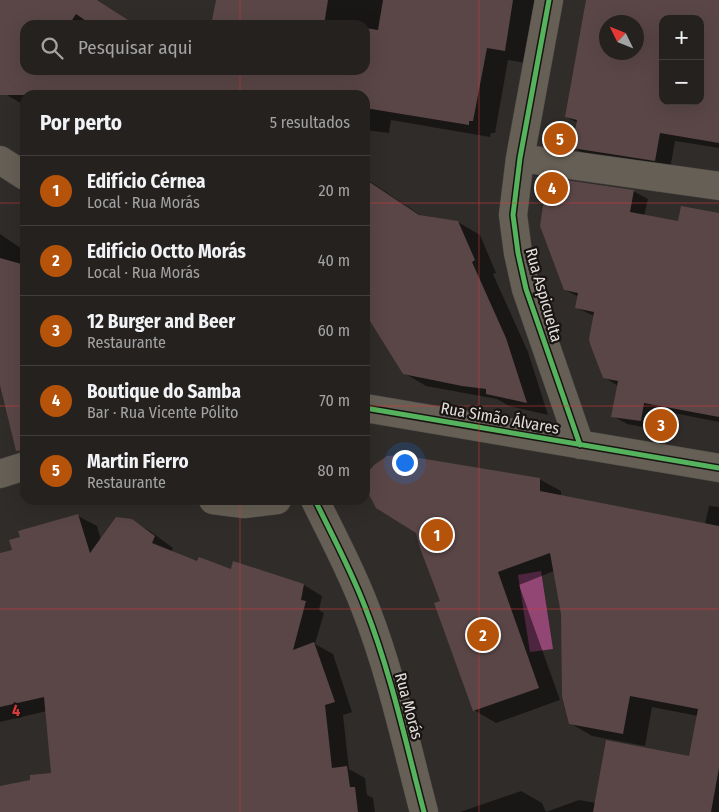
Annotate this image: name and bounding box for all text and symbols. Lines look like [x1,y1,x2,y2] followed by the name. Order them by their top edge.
[599,15,644,60] north arrow
[659,15,704,105] map controls
[659,15,704,60] button: +
[20,20,370,75] search box
[38,34,66,62] icon: search
[78,36,192,59] text: Pesquisar aqui
[659,60,704,105] button: −
[40,110,122,136] text: Por perto
[270,113,350,132] text: 5 resultados
[544,120,576,158] pin: 5
[536,169,568,207] pin: 4
[87,170,206,193] text: Edifício Cérnea
[53,181,59,200] text: 1
[319,181,350,200] text: 20 m
[87,193,200,212] text: Local · Rua Morás
[87,240,246,263] text: Edifício Octto Morás
[522,246,566,344] street label: Rua Aspicuelta
[52,251,60,270] text: 2
[318,251,350,270] text: 40 m
[87,263,200,282] text: Local · Rua Morás
[87,310,235,333] text: 12 Burger and Beer
[52,321,60,340] text: 3
[318,321,350,340] text: 60 m
[87,333,166,352] text: Restaurante
[87,380,241,403] text: Boutique do Samba
[52,391,60,410] text: 4
[319,391,350,410] text: 70 m
[439,398,561,438] street label: Rua Simão Álvares
[87,403,238,422] text: Bar · Rua Vicente Pólito
[645,406,677,444] pin: 3
[87,450,189,473] text: Martin Fierro
[392,450,418,476] your location
[52,461,60,480] text: 5
[318,461,350,480] text: 80 m
[87,473,166,492] text: Restaurante
[421,516,453,554] pin: 1
[467,616,499,654] pin: 2
[391,671,427,742] street label: Rua Morás
[12,701,20,720] text: 4

